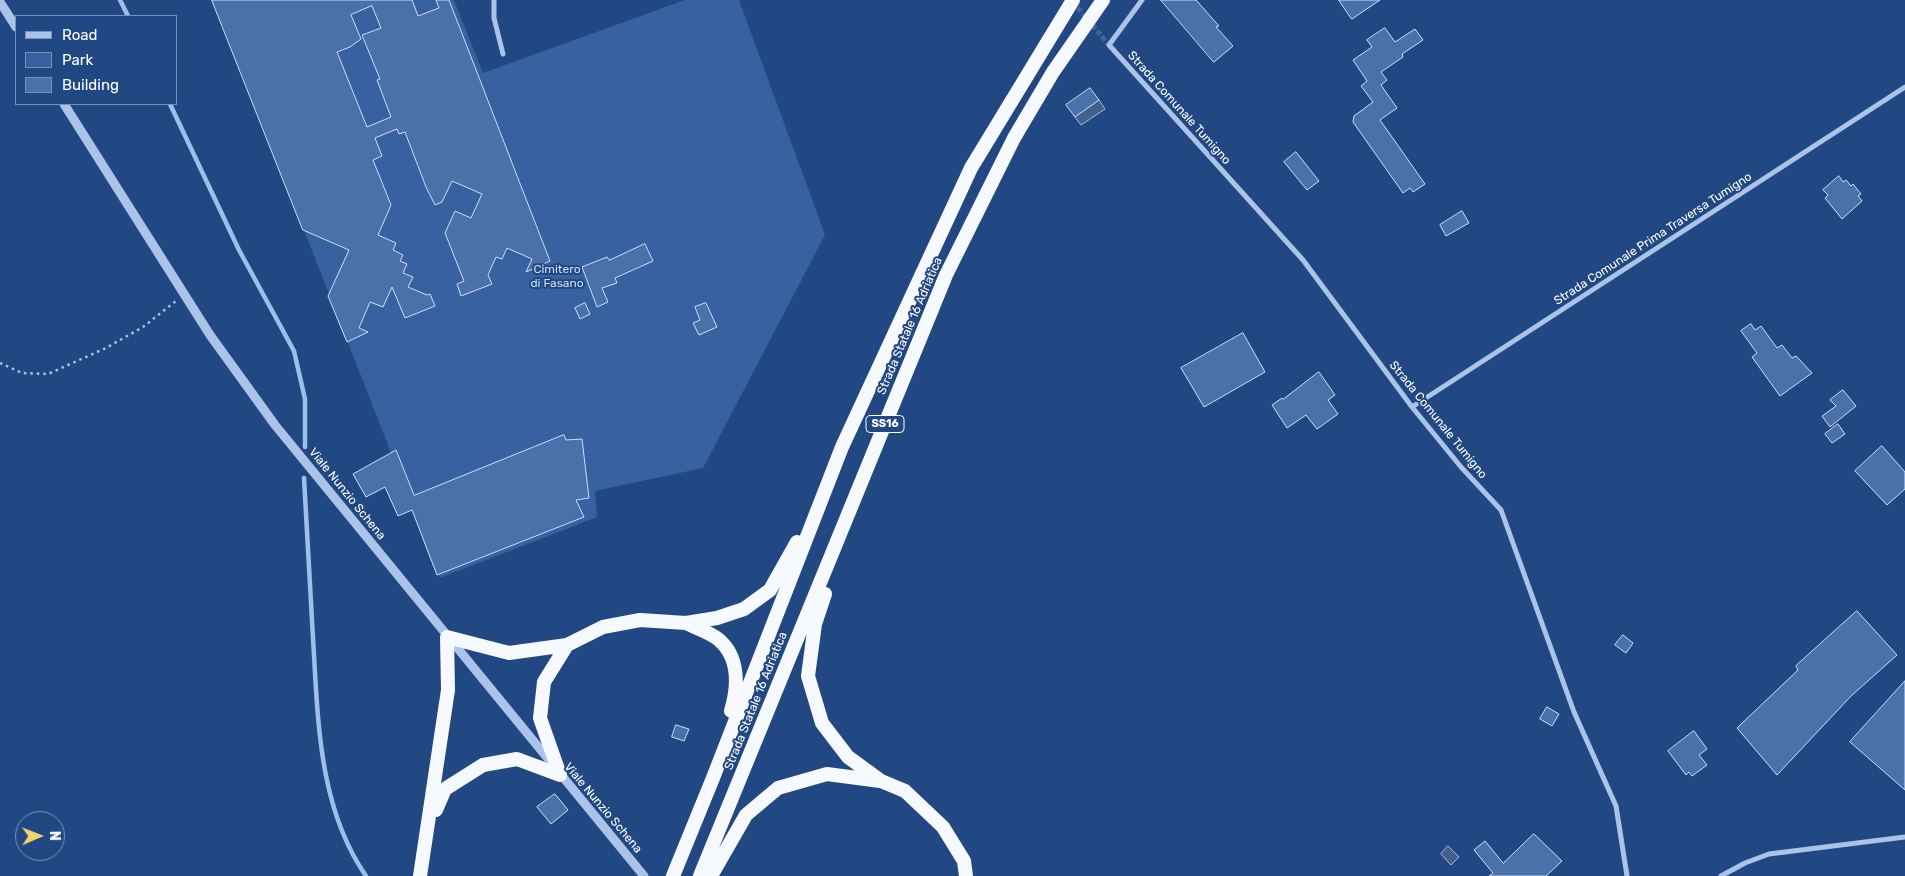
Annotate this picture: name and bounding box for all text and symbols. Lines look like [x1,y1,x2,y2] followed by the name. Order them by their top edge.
[15,15,178,105] legend
[62,26,98,44] text: Road
[1124,48,1234,168] street label: Strada Comunale Tumigno
[62,51,93,69] text: Park
[62,76,119,94] text: Building
[1551,170,1755,308] street label: Strada Comunale Prima Traversa Tumigno
[874,255,946,397] street label: Strada Statale 16 Adriatica
[530,263,584,291] park label: Cimitero di Fasano
[1386,358,1490,482] street label: Strada Comunale Tumigno
[866,416,904,432] road number: SS16
[306,445,388,543] street label: Viale Nunzio Schena
[722,630,790,772] street label: Strada Statale 16 Adriatica
[561,760,645,856] street label: Viale Nunzio Schena
[15,811,65,861] north arrow
[46,831,63,841] text: N

